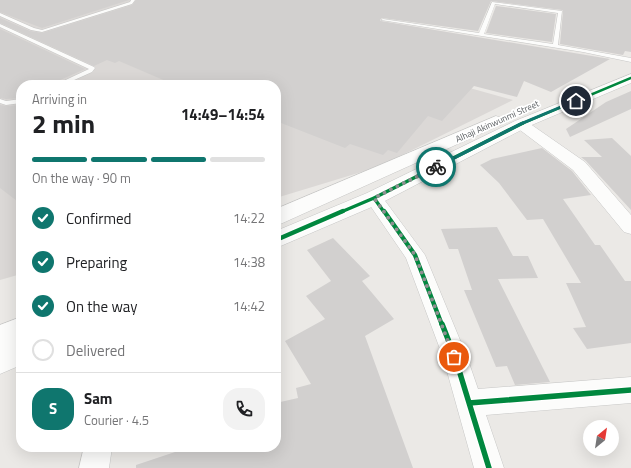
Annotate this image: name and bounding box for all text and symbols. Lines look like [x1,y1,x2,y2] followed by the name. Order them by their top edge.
[559,84,593,118] pin
[32,89,87,109] text: Arriving in
[565,90,587,112] icon: home
[453,96,542,145] street label: Alhaji Akinwunmi Street
[181,103,265,126] text: 14:49–14:54
[32,104,95,143] text: 2 min
[416,147,456,187] courier
[425,156,447,178] icon: bike
[32,168,131,188] text: On the way · 90 m
[32,207,54,229] icon: check
[66,207,131,230] text: Confirmed
[233,208,265,228] text: 14:22
[32,251,54,273] icon: check
[66,251,127,274] text: Preparing
[233,252,265,272] text: 14:38
[32,295,54,317] icon: check
[66,295,138,318] text: On the way
[233,296,265,316] text: 14:42
[66,339,125,362] text: Delivered
[437,340,471,374] pin
[443,346,465,368] icon: bag
[84,387,112,410] text: Sam
[223,388,265,430] button: phone
[49,397,57,420] text: S
[84,410,149,430] text: Courier · 4.5
[583,420,619,456] north arrow
[583,420,619,456] map controls

